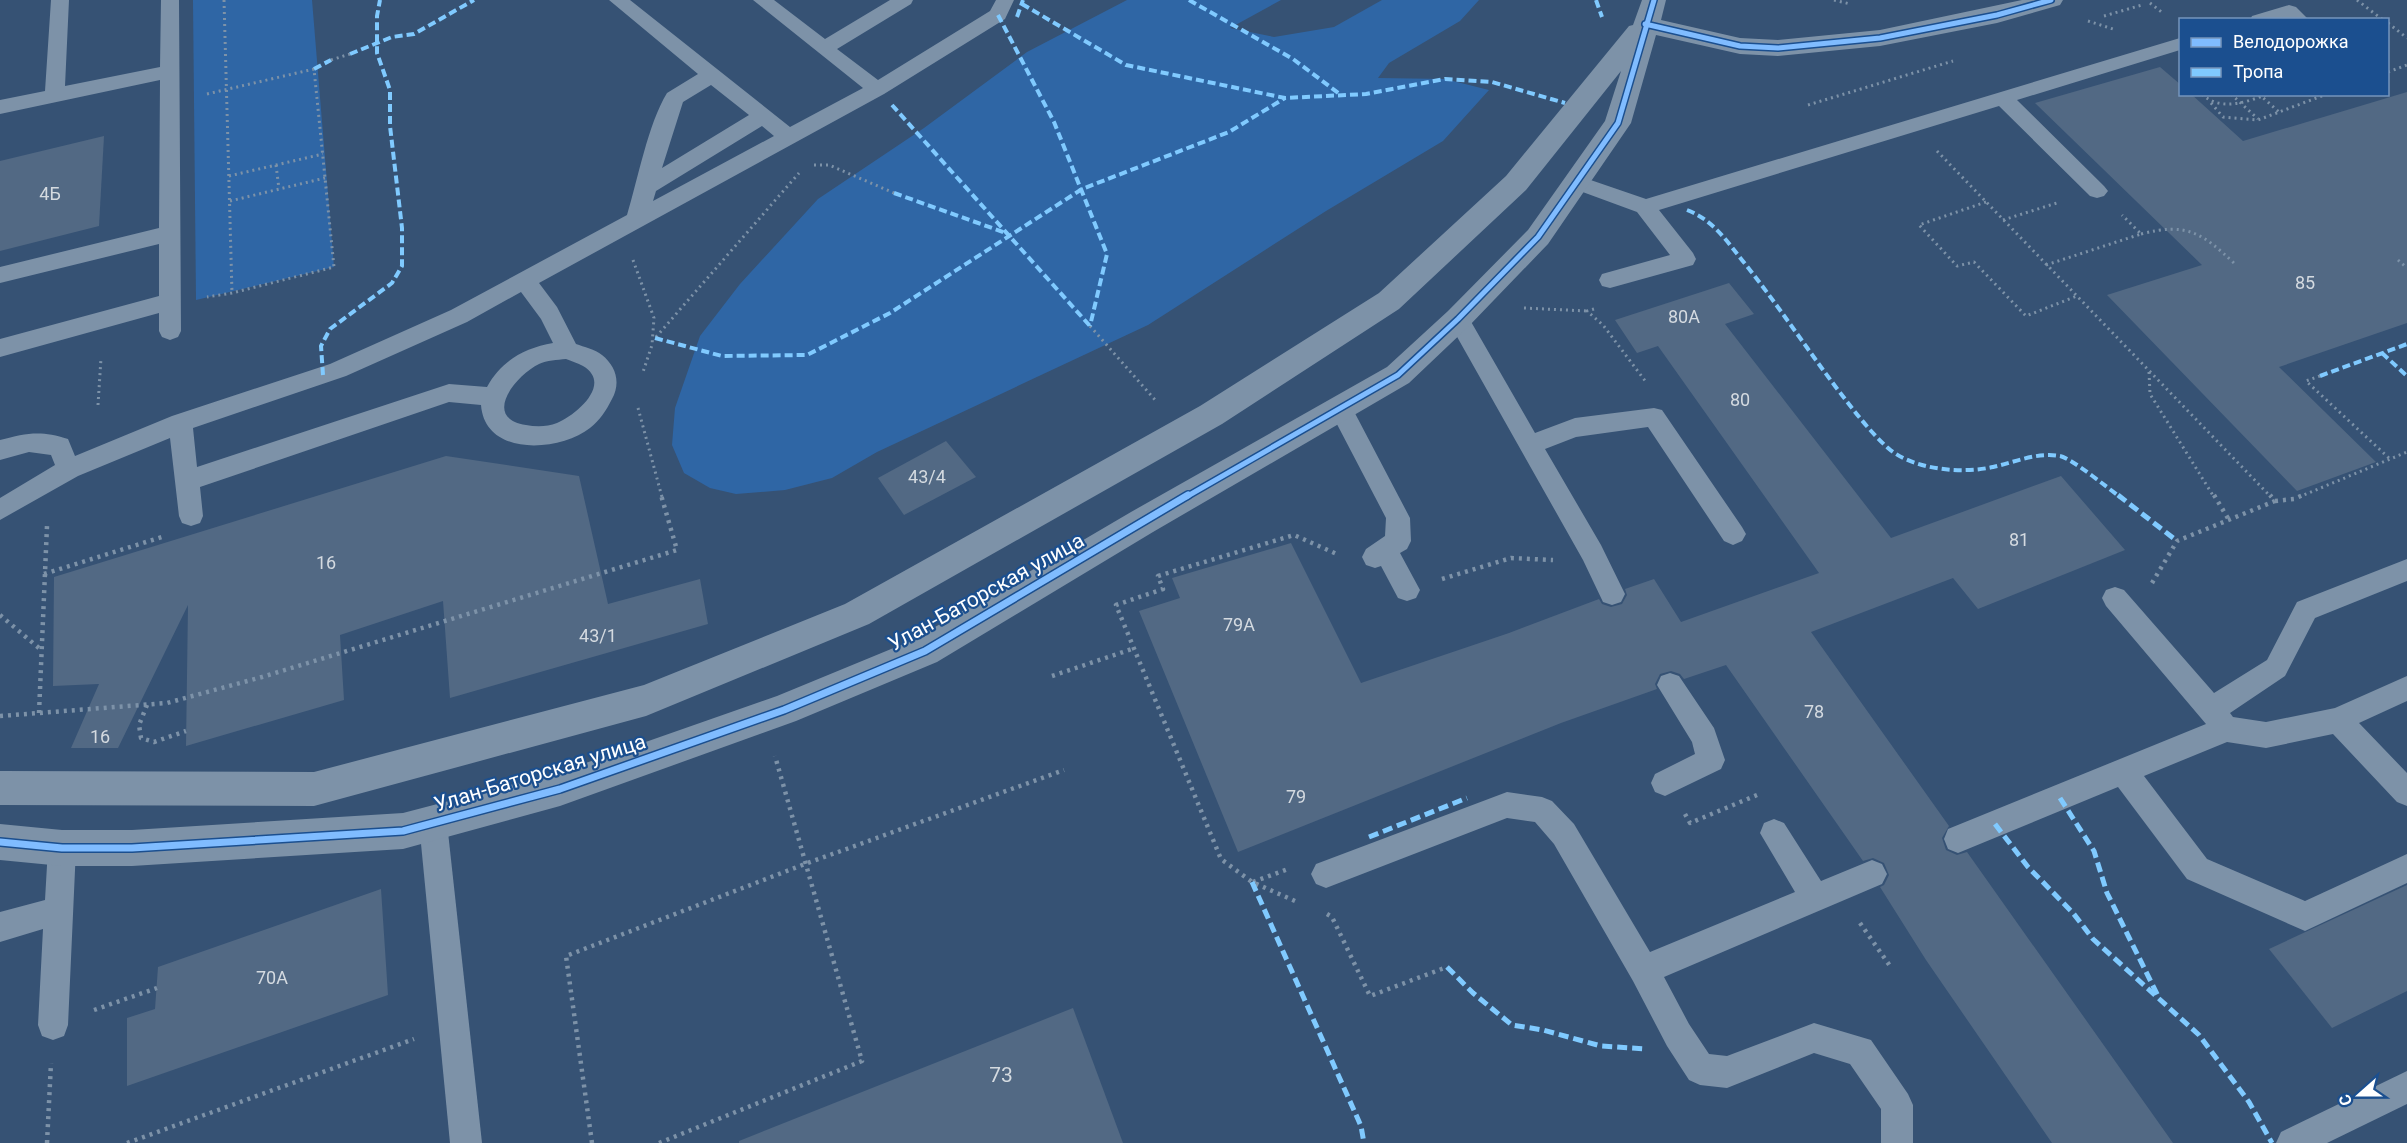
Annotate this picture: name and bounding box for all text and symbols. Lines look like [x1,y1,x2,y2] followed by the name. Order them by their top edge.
[2179,18,2389,96] legend
[2233,31,2348,52] text: Велодорожка
[2233,61,2283,82] text: Тропа
[39,183,61,204] house number: 4Б
[2295,272,2315,293] house number: 85
[1668,306,1700,327] house number: 80А
[1730,389,1750,410] house number: 80
[908,466,946,487] house number: 43/4
[884,528,1088,656] street label: Улан-Баторская улица
[2009,529,2029,550] house number: 81
[316,552,336,573] house number: 16
[1223,614,1255,635] house number: 79А
[579,625,617,646] house number: 43/1
[1804,701,1824,722] house number: 78
[90,726,110,747] house number: 16
[431,729,649,817] street label: Улан-Баторская улица
[1286,786,1306,807] house number: 79
[256,967,288,988] house number: 70А
[989,1063,1013,1087] house number: 73
[2329,1065,2389,1125] north arrow
[2335,1092,2356,1108] text: С

